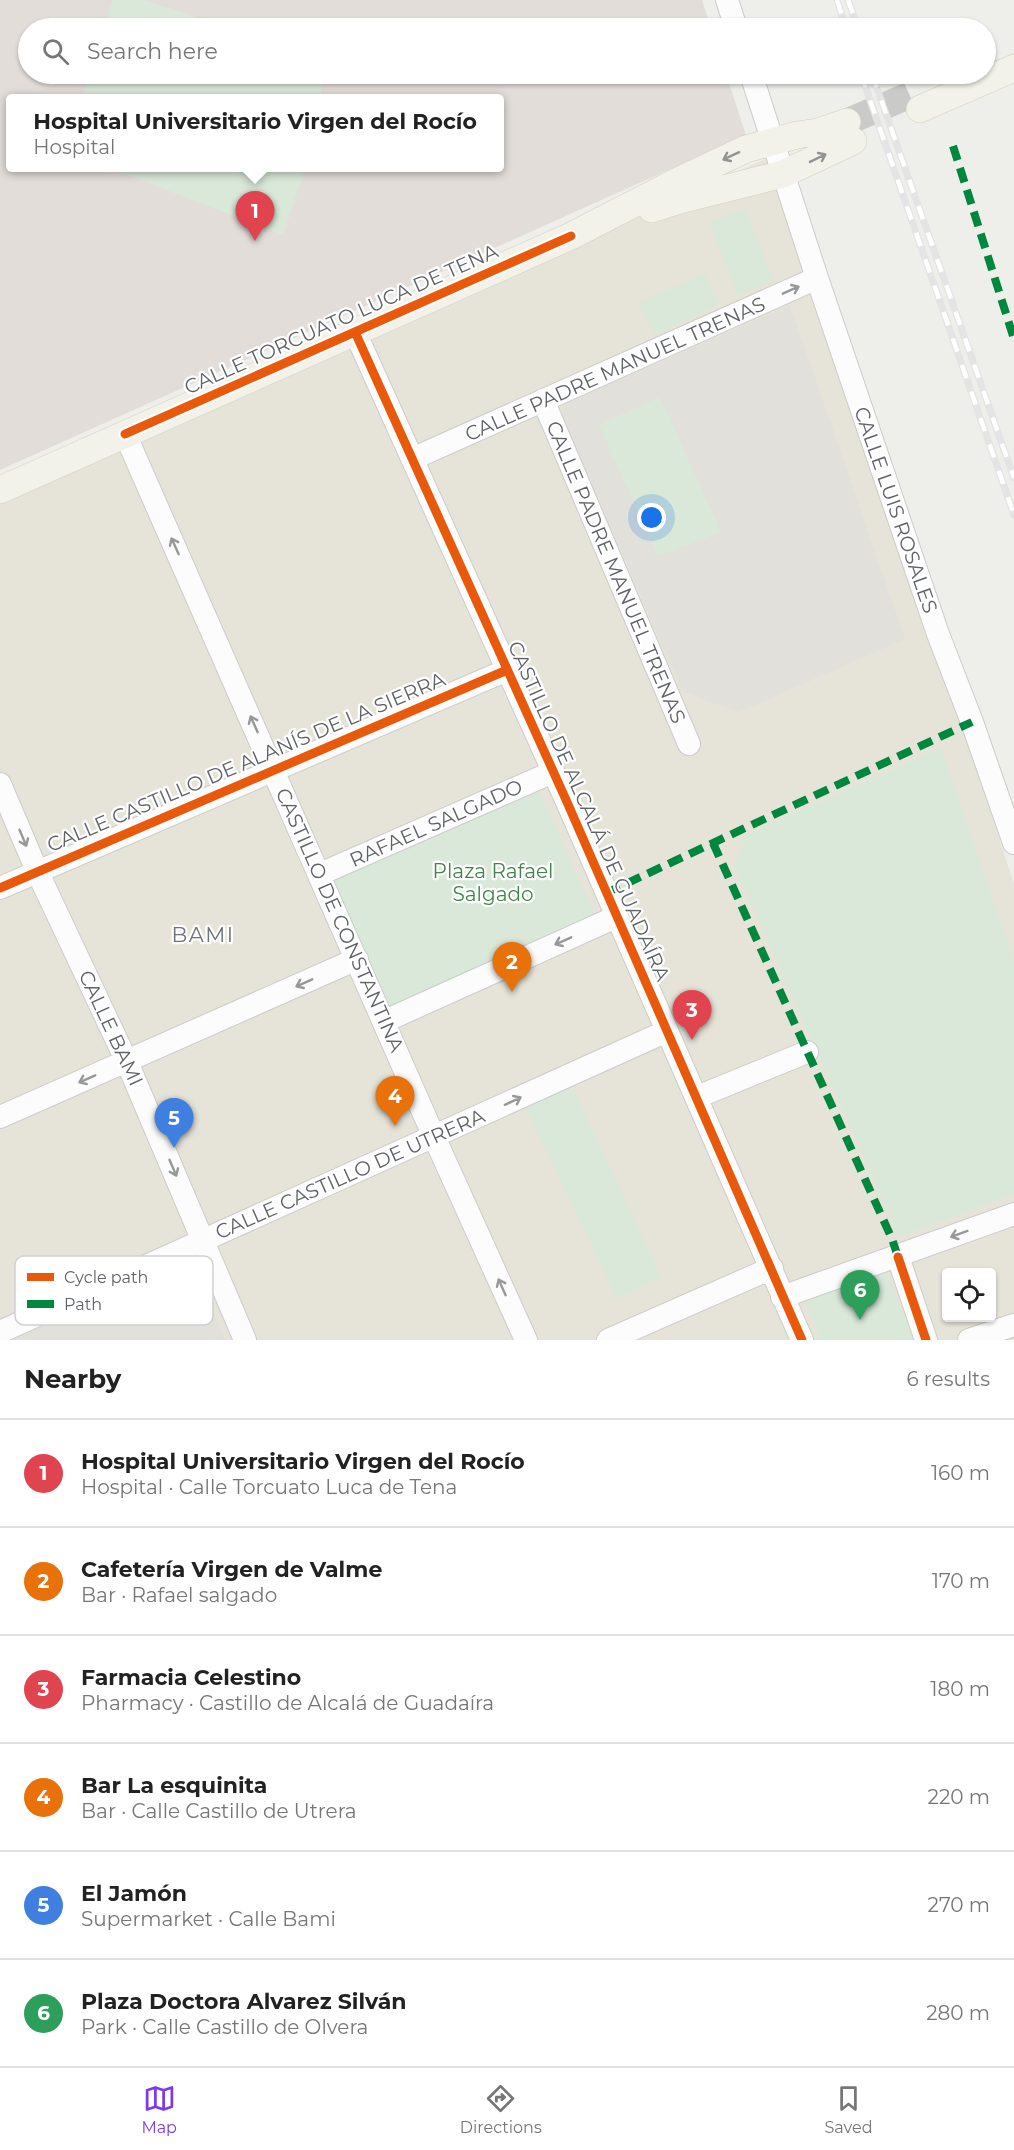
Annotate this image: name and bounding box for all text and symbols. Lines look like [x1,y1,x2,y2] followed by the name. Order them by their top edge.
[18,18,996,84] search box
[39,35,72,68] icon: search
[87,38,218,65] text: Search here
[6,94,504,172] popup
[33,108,477,135] text: Hospital Universitario Virgen del Rocío
[33,135,115,159] text: Hospital
[723,151,741,163] one-way arrow
[809,151,827,163] one-way arrow
[236,192,274,241] pin: 1
[180,238,502,399] street label: CALLE TORCUATO LUCA DE TENA
[782,284,800,295] one-way arrow
[461,292,769,446] street label: CALLE PADRE MANUEL TRENAS
[849,404,943,616] street label: CALLE LUIS ROSALES
[541,417,691,727] street label: CALLE PADRE MANUEL TRENAS
[637,503,666,532] your location
[169,537,180,555] one-way arrow
[503,637,675,985] street label: CASTILLO DE ALCALÁ DE GUADAÍRA
[43,667,449,857] street label: CALLE CASTILLO DE ALANÍS DE LA SIERRA
[247,716,259,734] one-way arrow
[346,774,526,872] street label: RAFAEL SALGADO
[271,784,409,1056] street label: CASTILLO DE CONSTANTINA
[18,828,29,846] one-way arrow
[433,859,553,906] park label: Plaza Rafael Salgado
[171,922,235,947] district label: BAMI
[554,935,572,947] one-way arrow
[492,942,532,992] pin: 2
[74,966,148,1090] street label: CALLE BAMI
[295,977,313,989] one-way arrow
[672,990,712,1040] pin: 3
[79,1074,97,1085] one-way arrow
[376,1076,414,1126] pin: 4
[503,1095,521,1107] one-way arrow
[154,1098,194,1148] pin: 5
[212,1103,489,1244] street label: CALLE CASTILLO DE UTRERA
[168,1159,179,1177] one-way arrow
[950,1230,969,1241] one-way arrow
[15,1256,213,1325] legend
[64,1268,148,1287] text: Cycle path
[942,1268,996,1322] map controls
[942,1268,996,1322] button: locate
[840,1270,880,1320] pin: 6
[496,1278,508,1296] one-way arrow
[64,1295,102,1314] text: Path
[24,1363,121,1395] text: Nearby
[906,1367,990,1391] text: 6 results
[81,1448,525,1475] text: Hospital Universitario Virgen del Rocío
[40,1461,47,1485] text: 1
[931,1461,990,1485] text: 160 m
[81,1475,457,1499] text: Hospital · Calle Torcuato Luca de Tena
[81,1556,382,1583] text: Cafetería Virgen de Valme
[38,1569,49,1593] text: 2
[932,1569,990,1593] text: 170 m
[81,1583,277,1607] text: Bar · Rafael salgado
[81,1664,301,1691] text: Farmacia Celestino
[38,1677,49,1701] text: 3
[930,1677,990,1701] text: 180 m
[81,1691,494,1715] text: Pharmacy · Castillo de Alcalá de Guadaíra
[81,1772,267,1799] text: Bar La esquinita
[37,1785,50,1809] text: 4
[928,1785,990,1809] text: 220 m
[81,1799,357,1823] text: Bar · Calle Castillo de Utrera
[81,1880,187,1907] text: El Jamón
[38,1893,49,1917] text: 5
[928,1893,990,1917] text: 270 m
[81,1907,336,1931] text: Supermarket · Calle Bami
[81,1988,407,2015] text: Plaza Doctora Alvarez Silván
[37,2001,50,2025] text: 6
[926,2001,990,2025] text: 280 m
[81,2015,368,2039] text: Park · Calle Castillo de Olvera
[141,2082,177,2137] tab: Map
[460,2082,542,2137] tab: Directions
[825,2082,873,2137] tab: Saved

